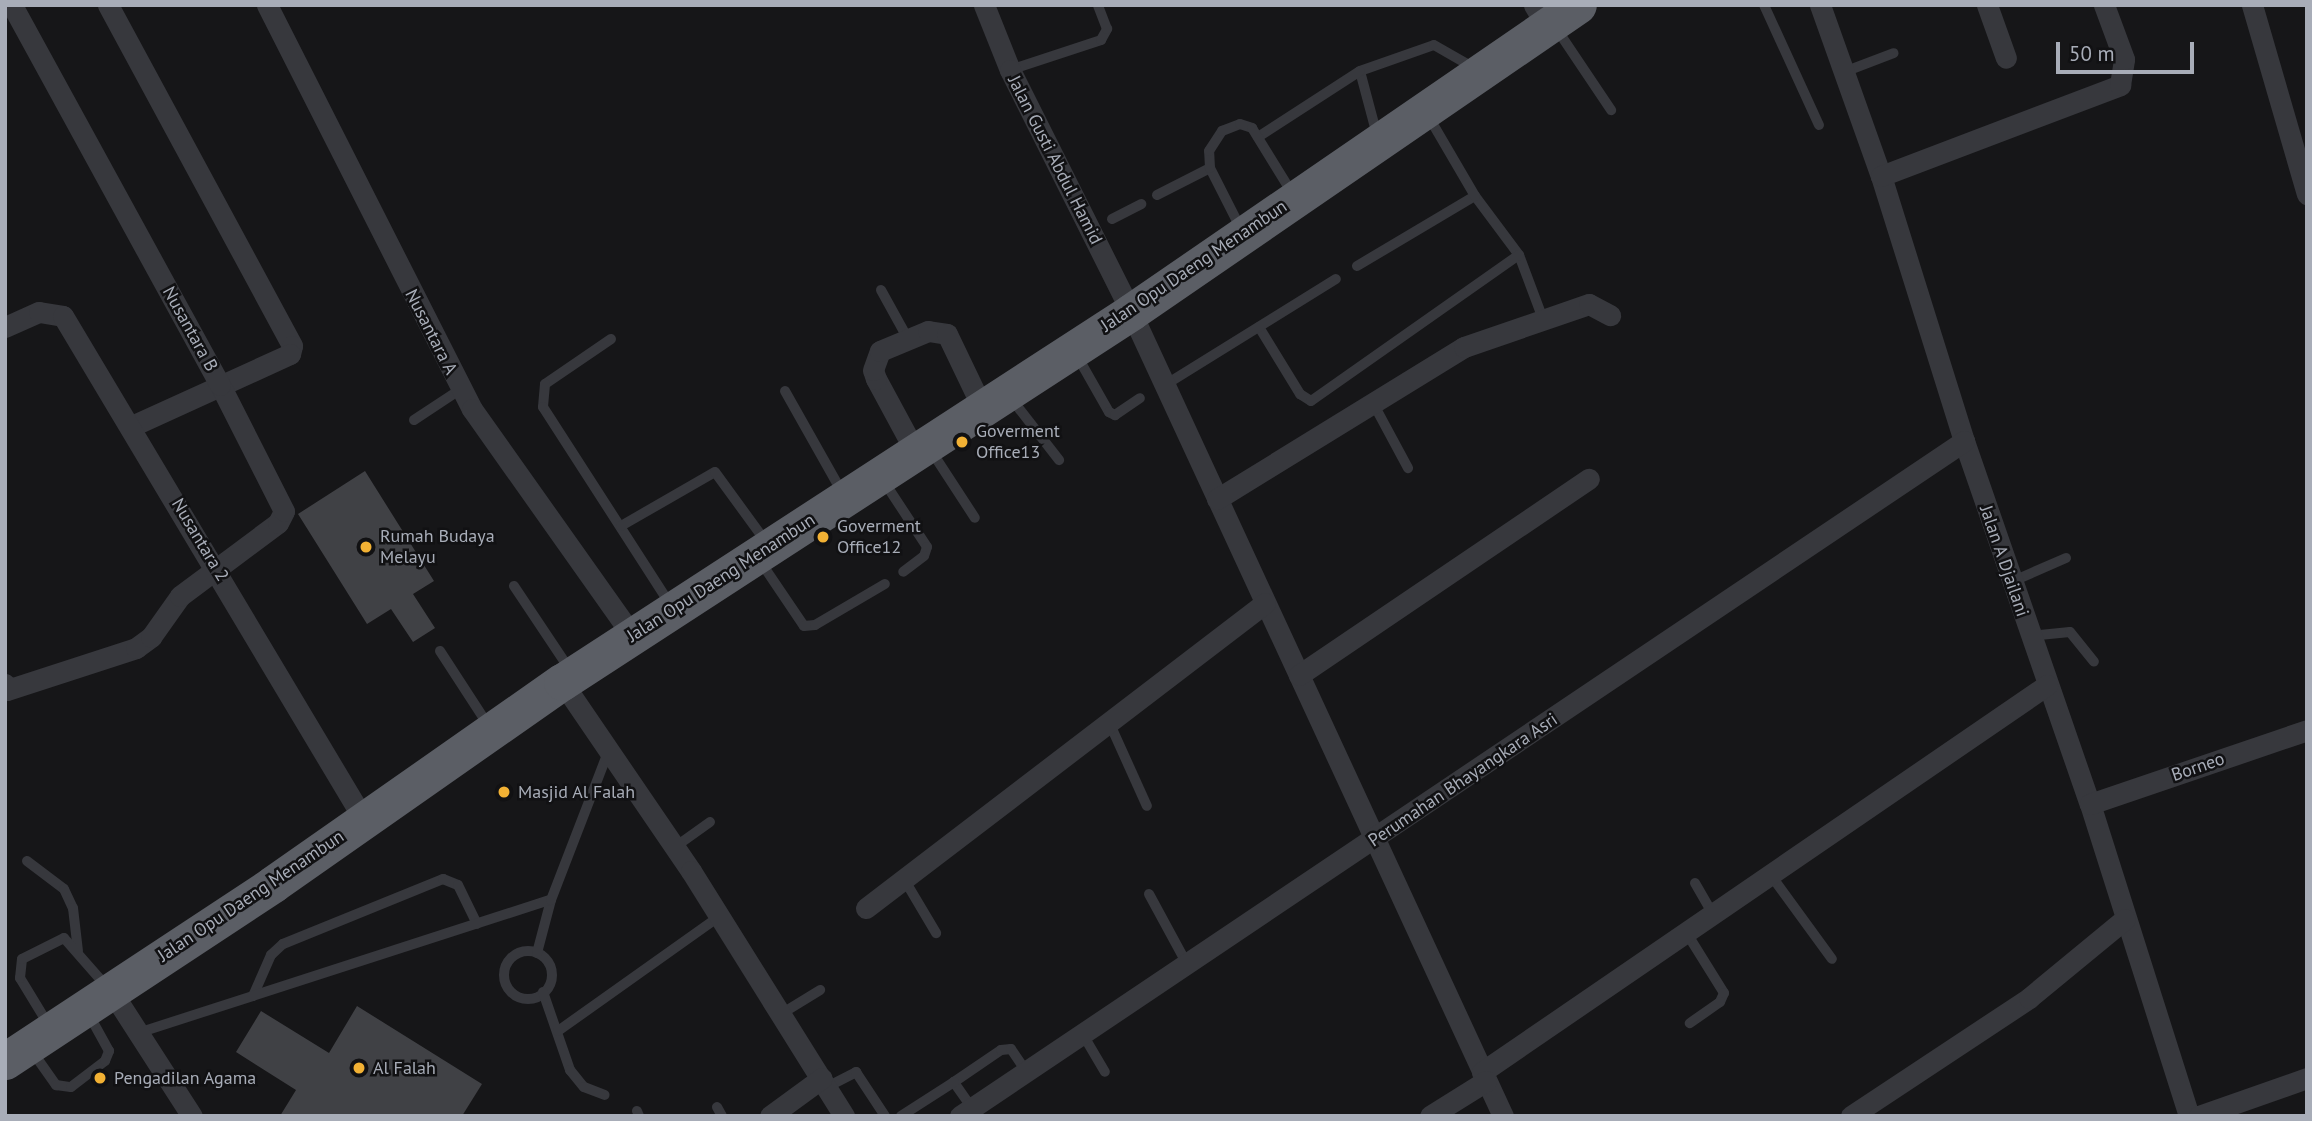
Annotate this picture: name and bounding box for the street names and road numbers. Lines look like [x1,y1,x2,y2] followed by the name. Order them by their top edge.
[1003,72,1107,248] street label: Jalan Gusti Abdul Hamid
[1097,196,1291,336] street label: Jalan Opu Daeng Menambun
[158,283,222,375] street label: Nusantara B
[400,285,462,379] street label: Nusantara A
[167,495,233,585] street label: Nusantara 2
[1975,502,2033,620] street label: Jalan A Djailani
[623,509,819,647] street label: Jalan Opu Daeng Menambun
[1364,708,1562,852] street label: Perumahan Bhayangkara Asri
[2169,748,2227,786] street label: Borneo
[154,826,348,966] street label: Jalan Opu Daeng Menambun

